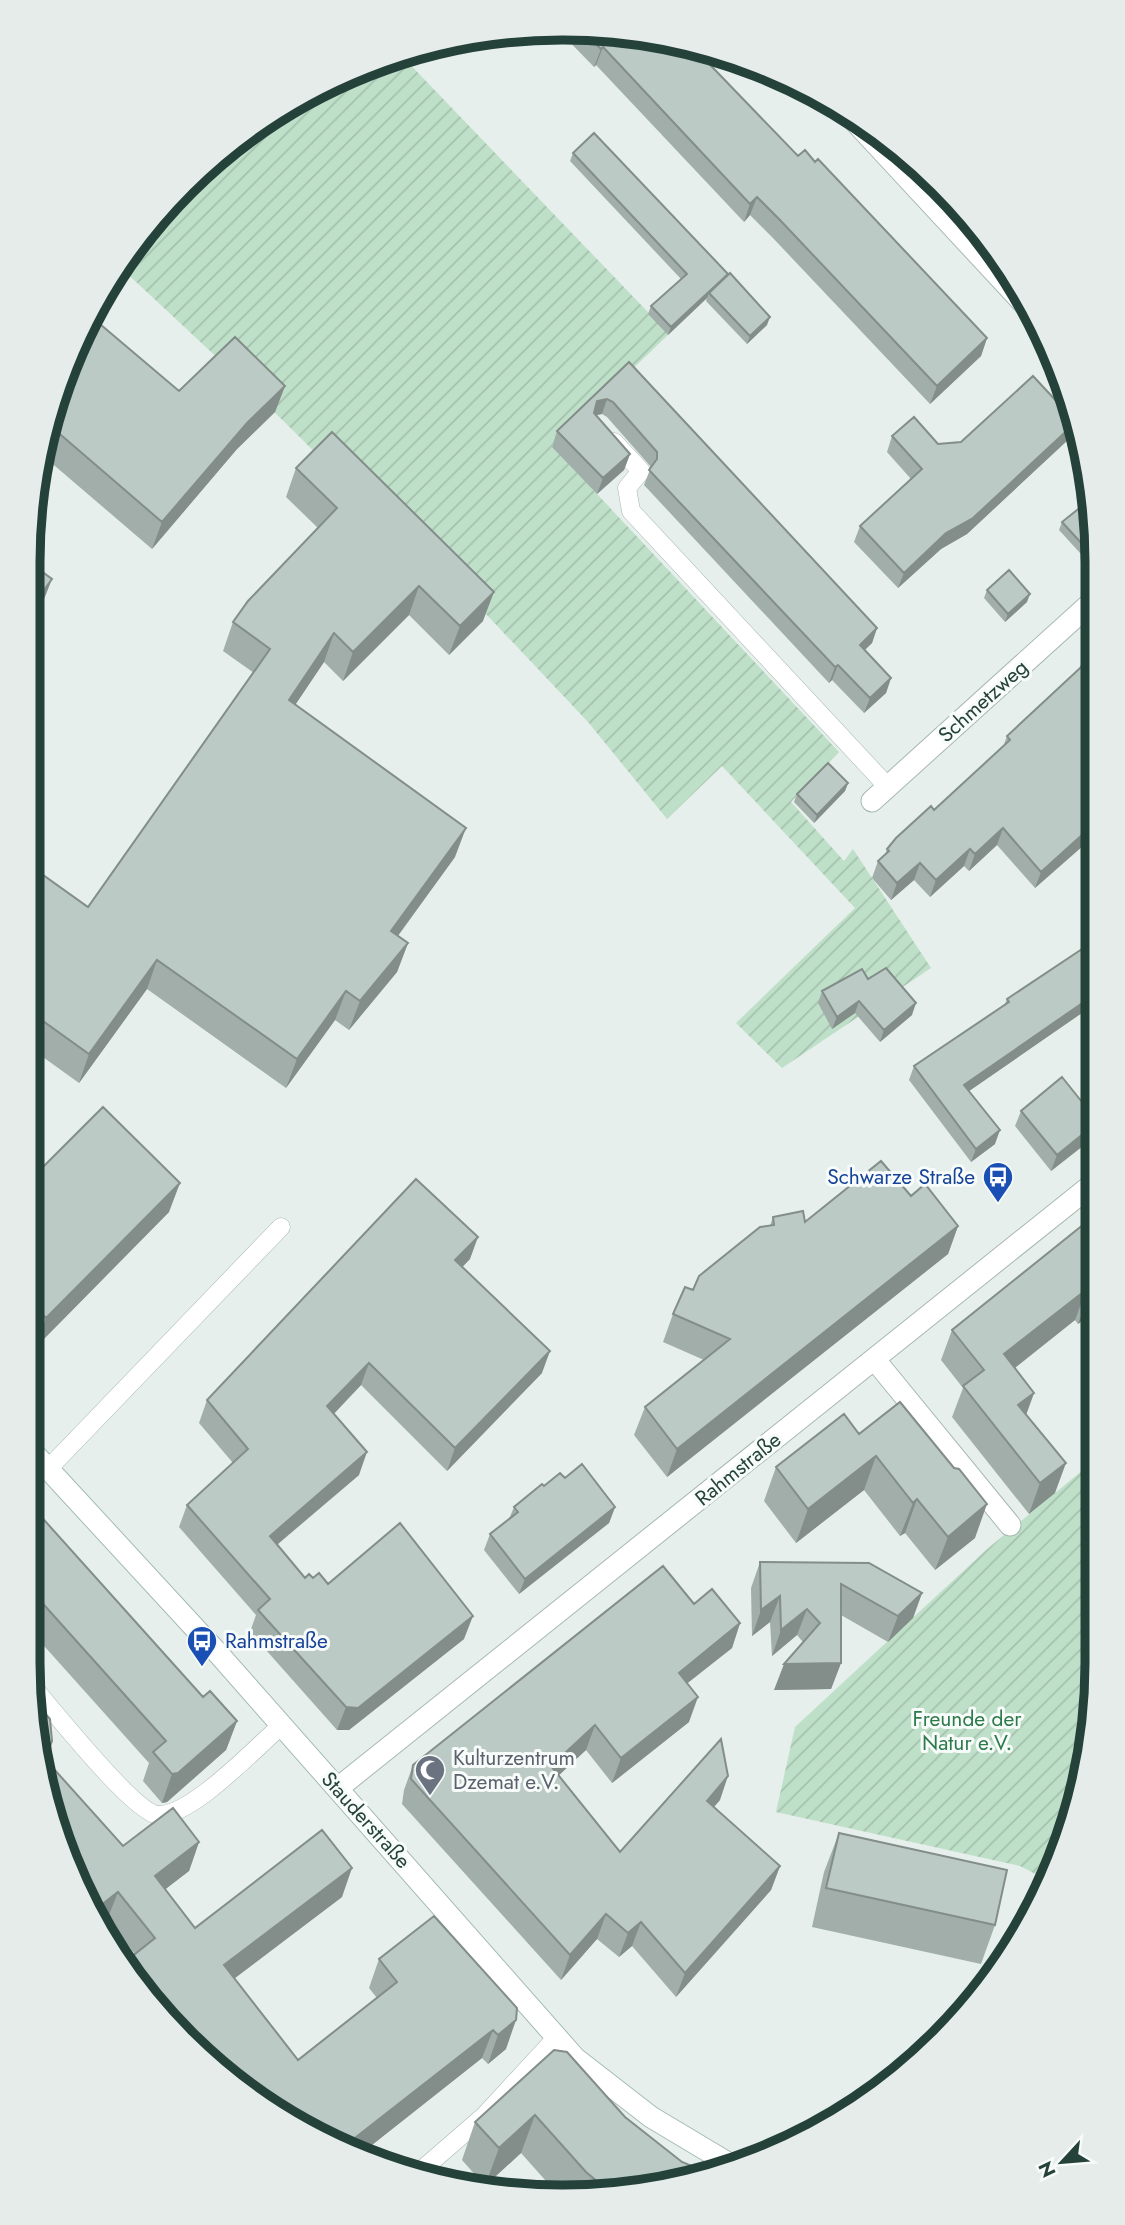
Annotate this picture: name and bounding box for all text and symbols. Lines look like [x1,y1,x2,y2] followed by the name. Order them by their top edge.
[932,653,1034,749] street label: Schmetzweg
[981,1160,1015,1204] bus stop icon: Schwarze Straße
[827,1162,975,1192] place label: Schwarze Straße
[689,1425,788,1513] street label: Rahmstraße
[185,1624,219,1668] bus stop icon: Rahmstraße
[225,1626,328,1656] place label: Rahmstraße
[913,1704,1022,1758] park label: Freunde der Natur e.V.
[453,1743,575,1797] place label: Kulturzentrum Dzemat e.V.
[413,1753,447,1797] mosque icon: Kulturzentrum Dzemat e.V.
[314,1765,418,1875] street label: Stauderstraße
[1027,2127,1097,2197] north arrow
[1032,2157,1063,2182] text: N

